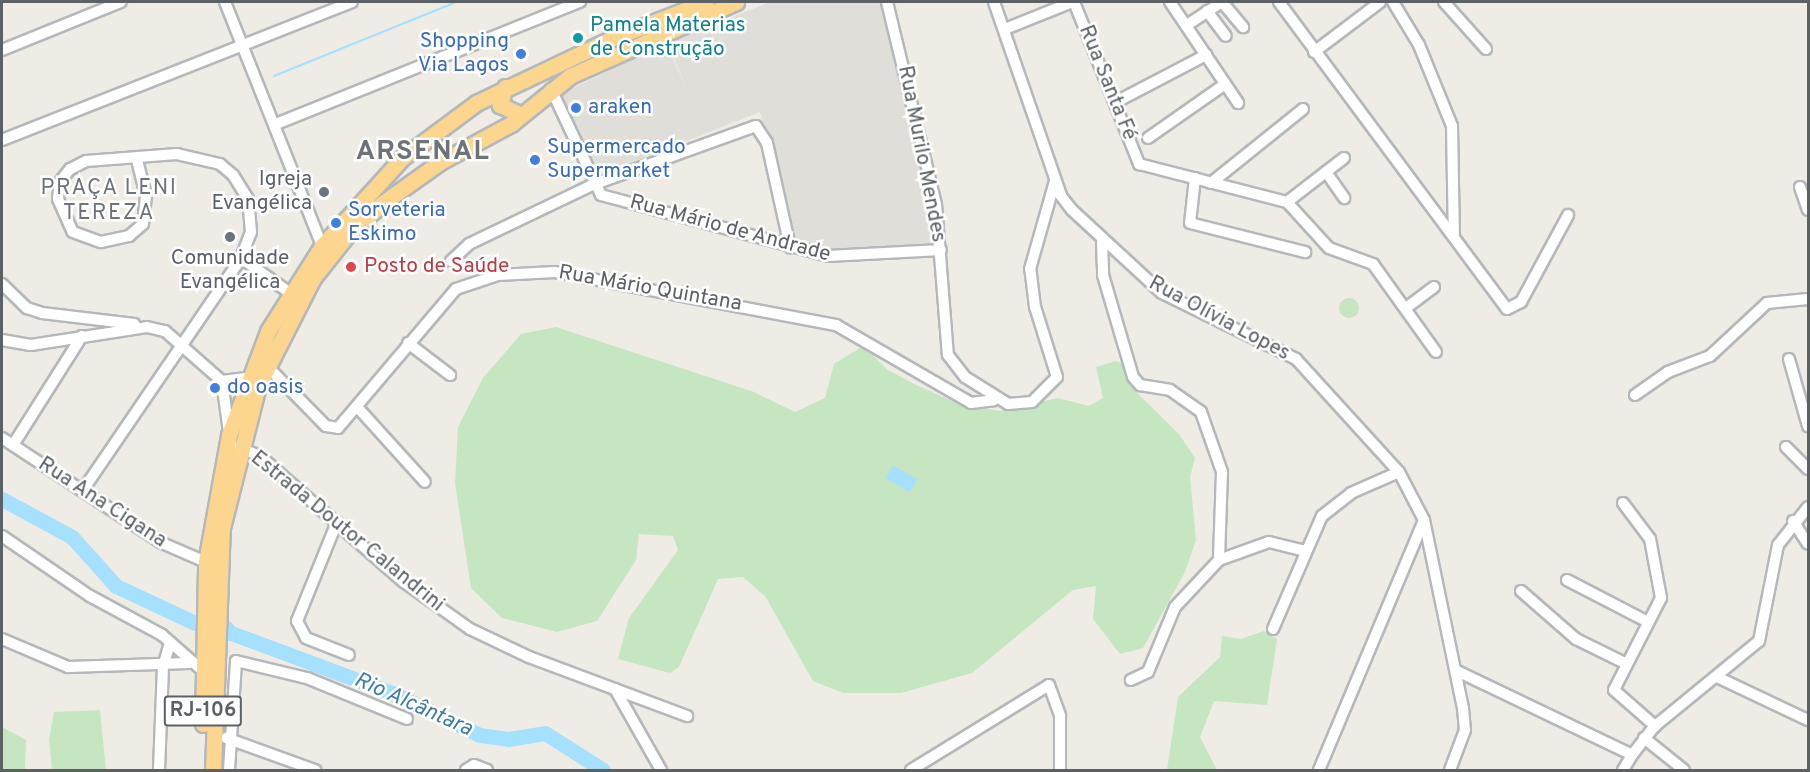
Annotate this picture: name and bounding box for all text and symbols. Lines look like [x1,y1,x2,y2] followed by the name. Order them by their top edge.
[590,13,746,63] place label: Pamela Materias de Construção
[1072,22,1142,144] street label: Rua Santa Fé
[418,29,509,79] place label: Shopping Via Lagos
[571,31,585,45] marker: Pamela Materias de Construção
[514,47,528,61] marker: Shopping Via Lagos
[892,64,950,244] street label: Rua Murilo Mendes
[588,95,652,121] place label: araken
[569,101,583,115] marker: araken
[547,135,686,185] place label: Supermercado Supermarket
[356,137,490,169] district label: ARSENAL
[528,153,542,167] marker: Supermercado Supermarket
[212,167,312,217] place label: Igreja Evangélica
[40,175,178,226] district label: PRAÇA LENI TEREZA
[317,185,331,199] marker: Igreja Evangélica
[626,190,834,268] street label: Rua Mário de Andrade
[348,198,446,248] place label: Sorveteria Eskimo
[329,216,343,230] marker: Sorveteria Eskimo
[223,230,237,244] marker: Comunidade Evangélica
[171,246,289,296] place label: Comunidade Evangélica
[364,254,509,280] place label: Posto de Saúde
[342,258,360,276] marker: Posto de Saúde
[556,260,744,318] street label: Rua Mário Quintana
[1144,271,1294,367] street label: Rua Olívia Lopes
[227,375,304,401] place label: do oasis
[208,381,222,395] marker: do oasis
[245,446,449,618] street label: Estrada Doutor Calandrini
[33,452,171,554] street label: Rua Ana Cigana
[349,667,477,743] water label: Rio Alcântara
[162,694,244,728] road number: RJ-106

